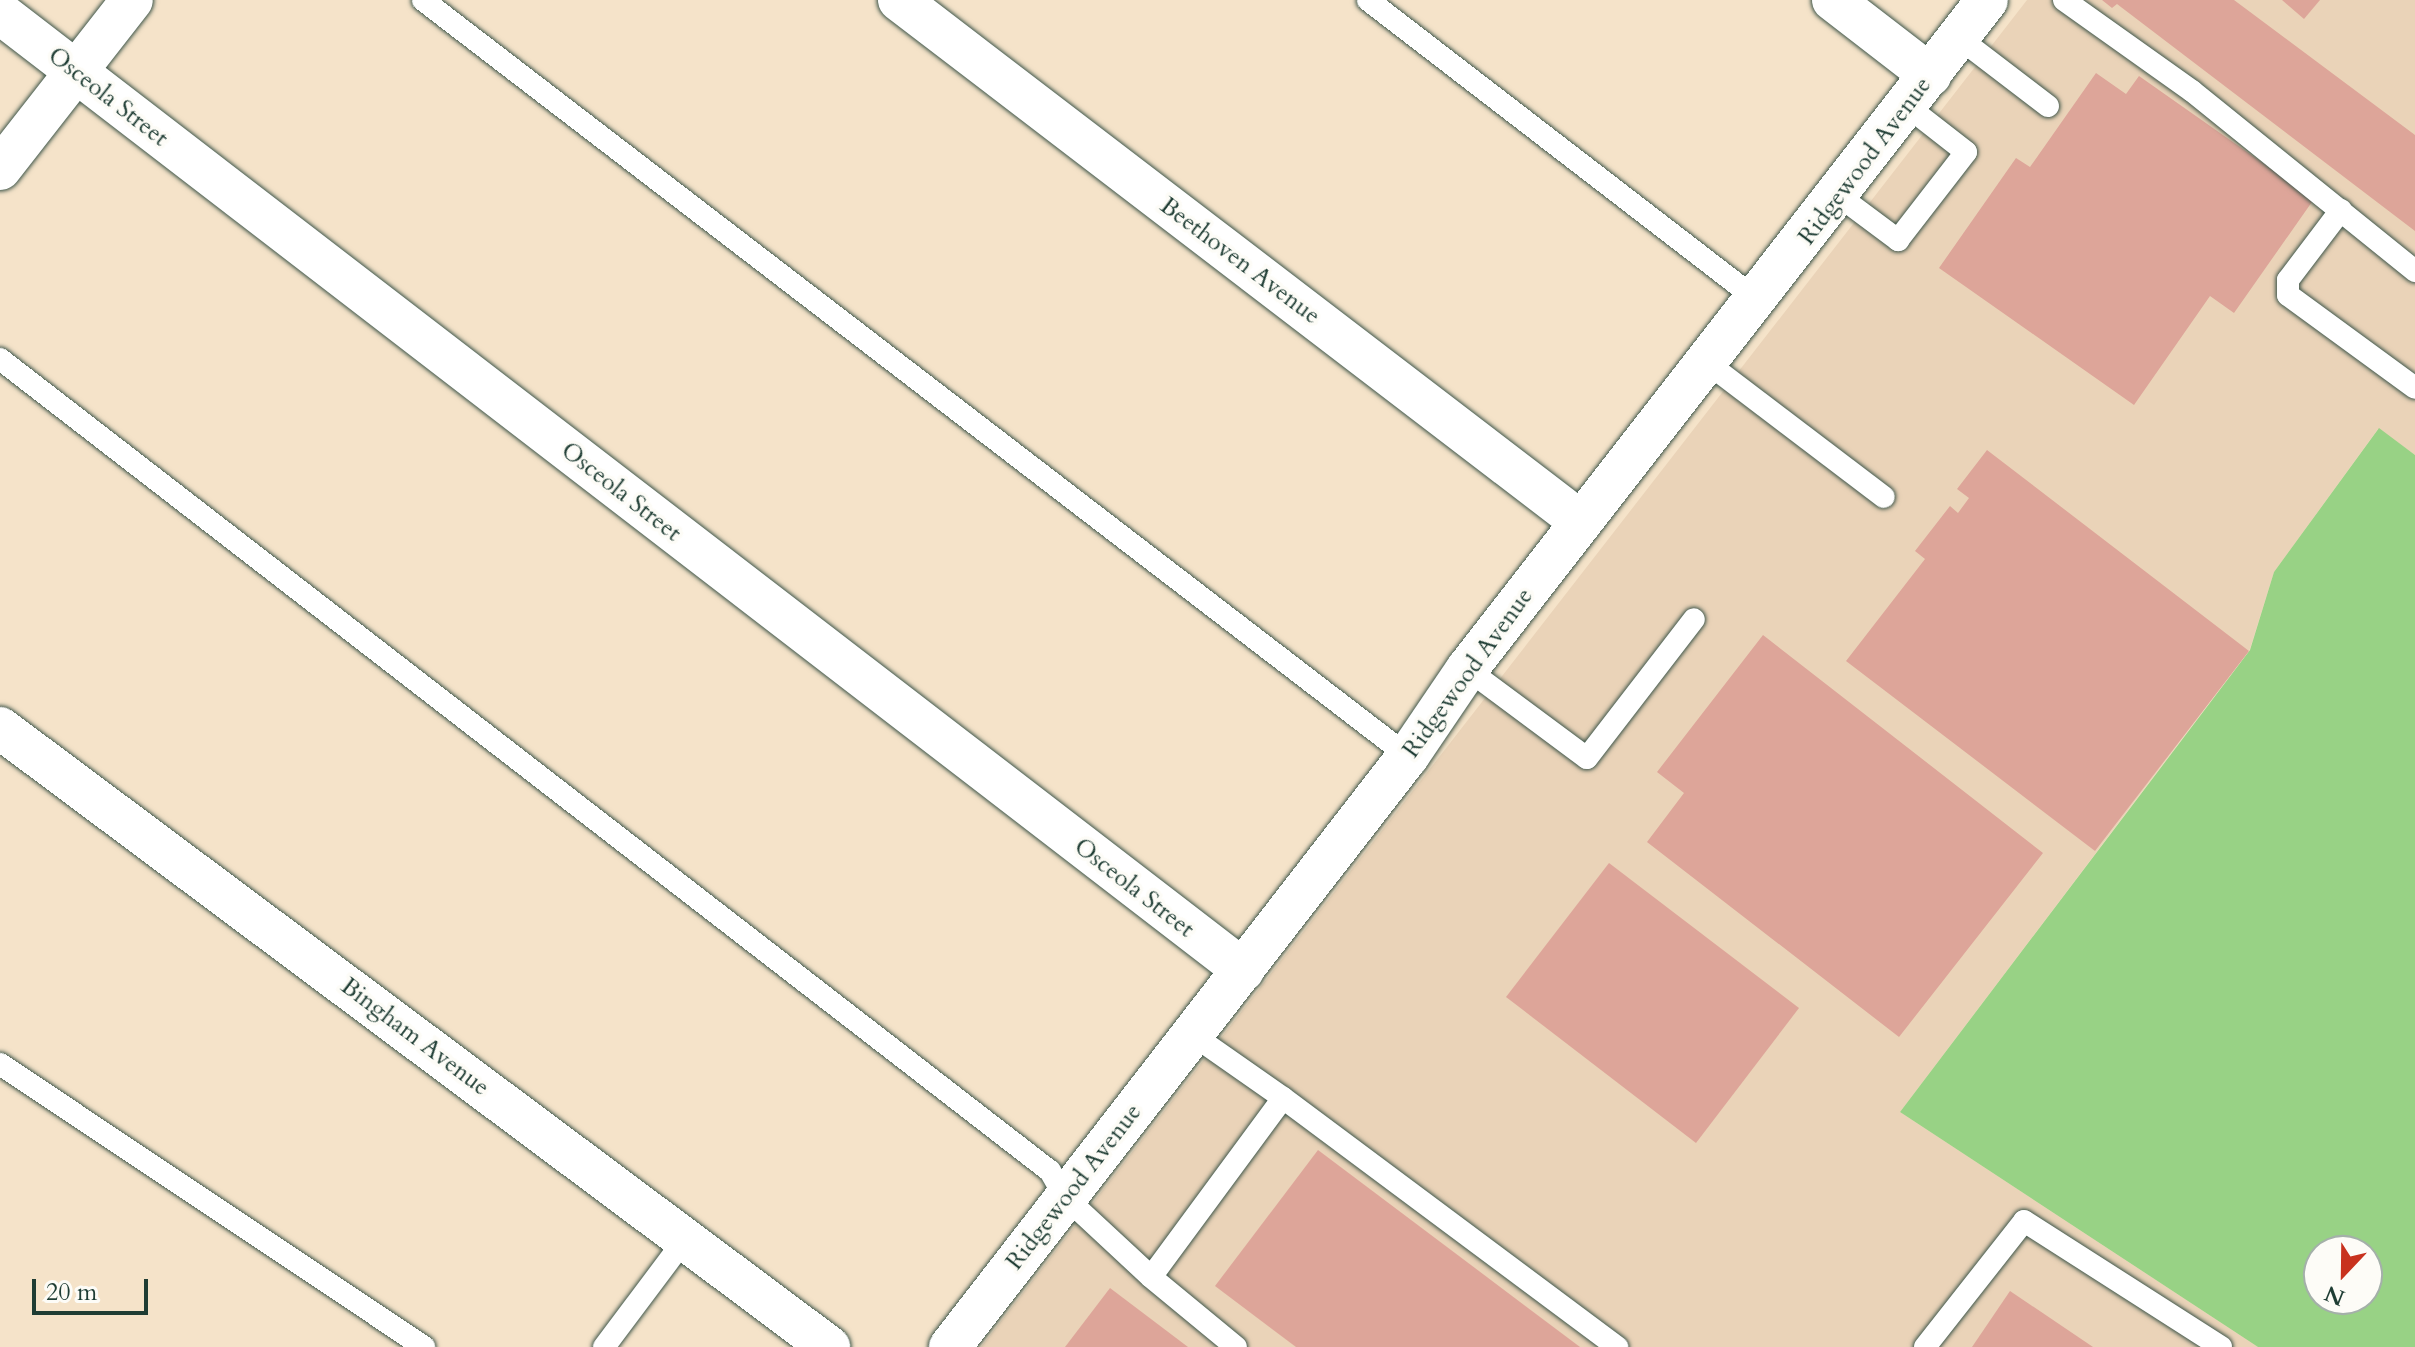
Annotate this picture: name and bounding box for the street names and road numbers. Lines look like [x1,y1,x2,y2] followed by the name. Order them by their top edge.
[42,41,174,153] street label: Osceola Street
[1792,71,1938,251] street label: Ridgewood Avenue
[1154,191,1326,331] street label: Beethoven Avenue
[555,436,687,548] street label: Osceola Street
[1397,583,1539,763] street label: Ridgewood Avenue
[1068,832,1200,944] street label: Osceola Street
[335,972,495,1102] street label: Bingham Avenue
[1000,1098,1148,1276] street label: Ridgewood Avenue

